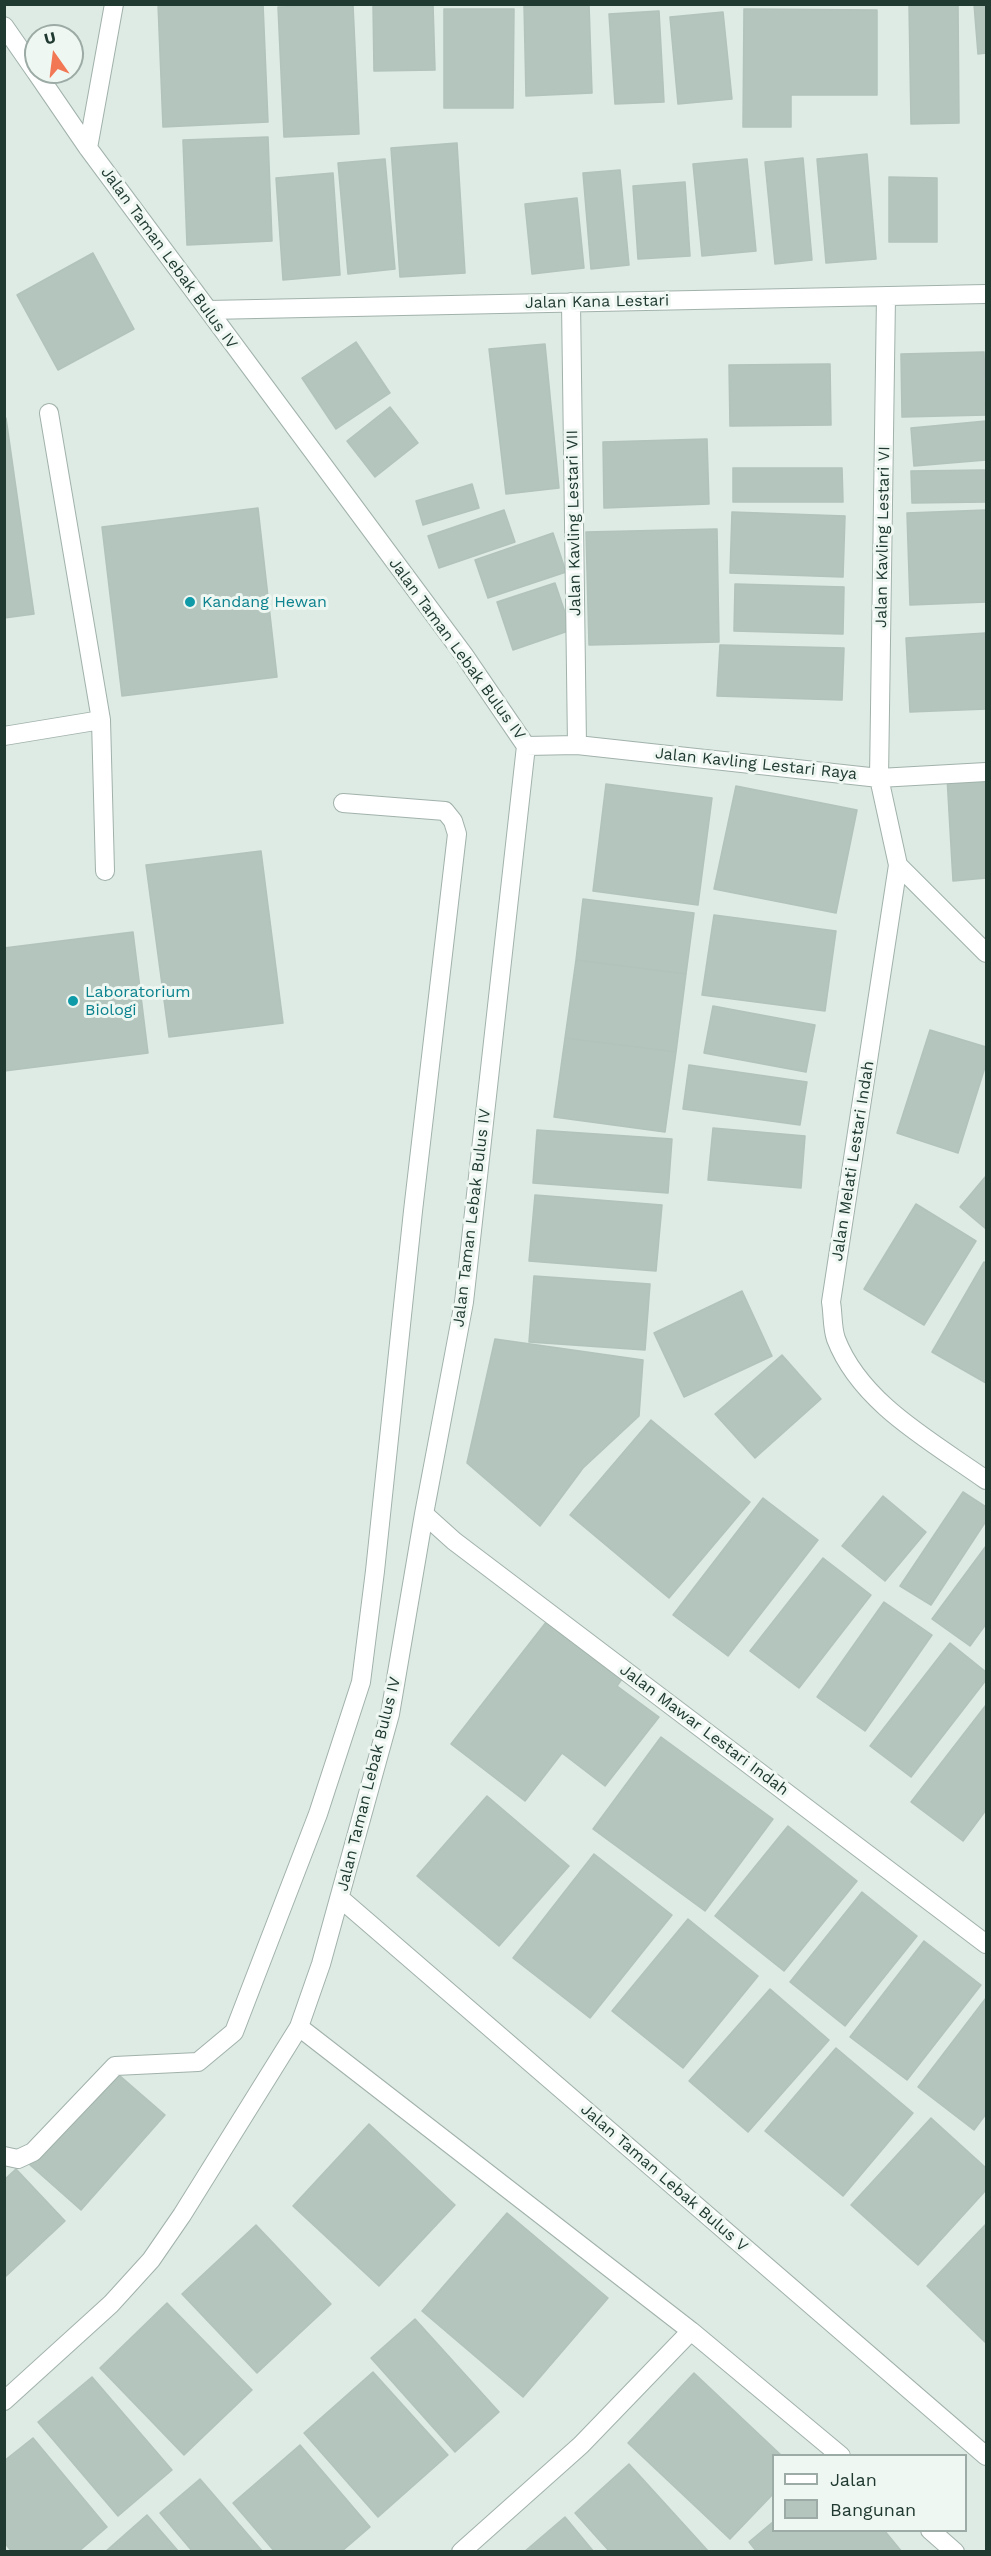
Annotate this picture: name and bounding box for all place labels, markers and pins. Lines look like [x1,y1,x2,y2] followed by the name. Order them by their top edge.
[202,592,327,612] place label: Kandang Hewan
[183,595,197,609] marker: Kandang Hewan
[85,982,191,1020] place label: Laboratorium Biologi
[66,994,80,1008] marker: Laboratorium Biologi

